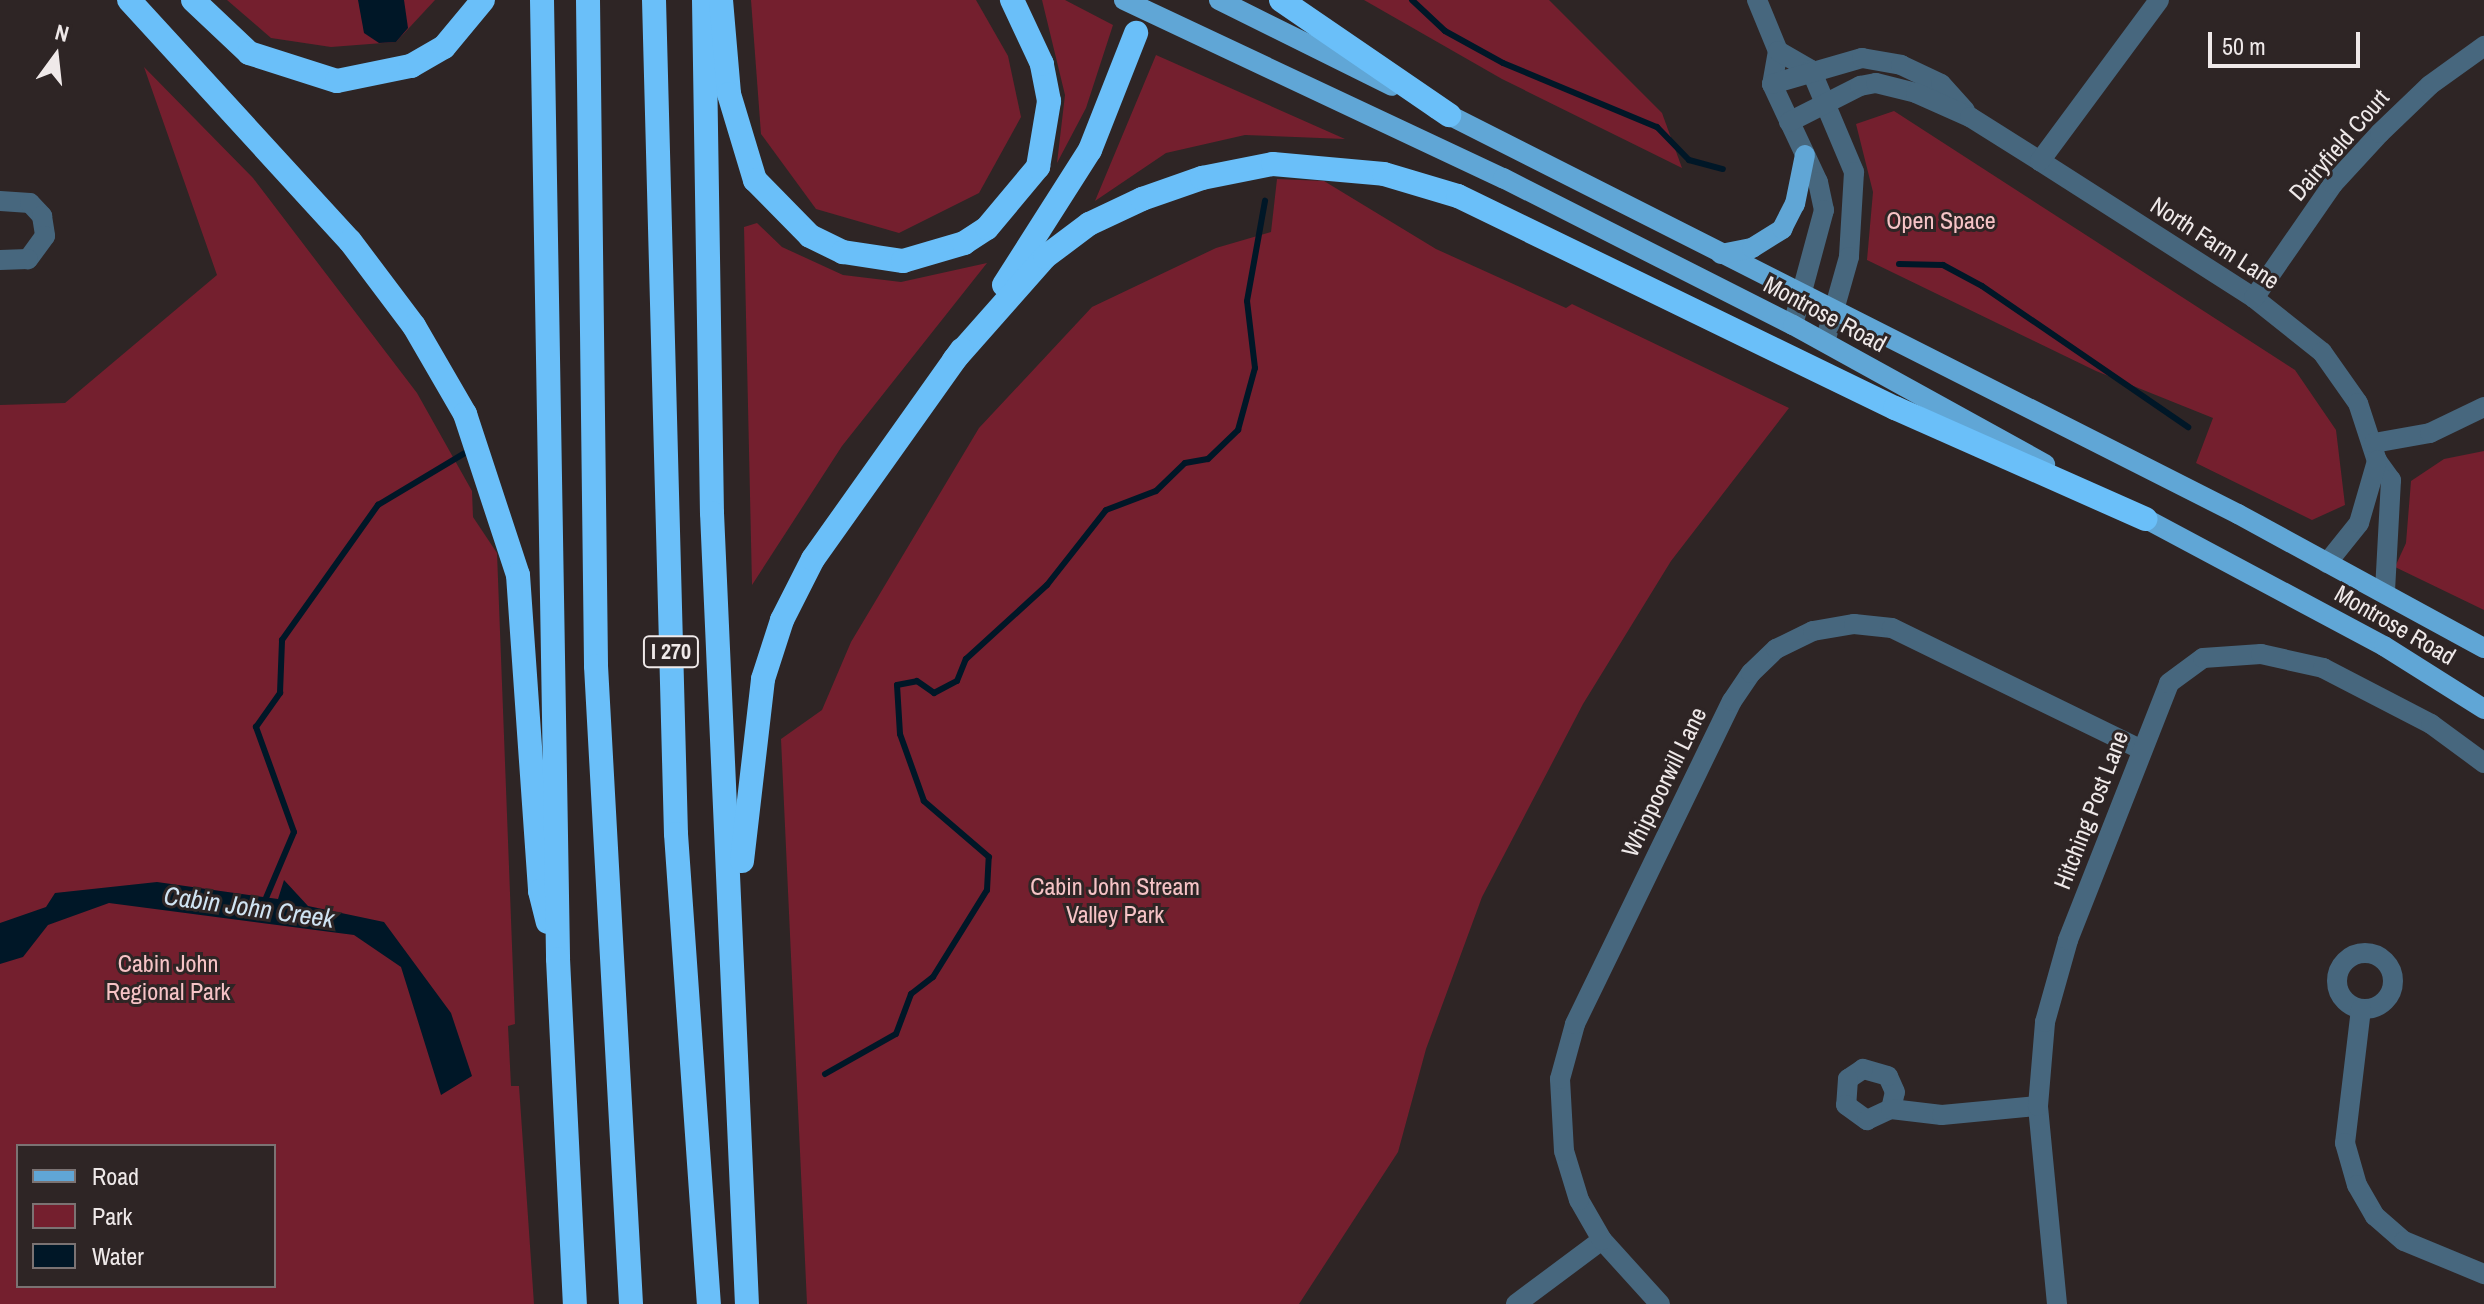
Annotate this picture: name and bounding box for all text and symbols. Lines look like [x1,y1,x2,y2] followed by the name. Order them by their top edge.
[16,16,96,96] north arrow
[2212,16,2364,66] scale bar
[52,17,72,49] text: N
[2222,30,2266,62] text: 50 m
[2283,84,2395,206] street label: Dairyfield Court
[2145,191,2285,295] street label: North Farm Lane
[1886,207,1996,235] park label: Open Space
[1759,270,1891,358] street label: Montrose Road
[2330,579,2460,671] street label: Montrose Road
[641,634,701,670] road number: I 270
[1615,702,1713,862] street label: Whippoorwill Lane
[2048,727,2134,893] street label: Hitching Post Lane
[1030,873,1200,929] park label: Cabin John Stream Valley Park
[162,880,336,934] water label: Cabin John Creek
[106,950,230,1006] park label: Cabin John Regional Park
[16,1144,276,1288] legend
[92,1160,139,1192] text: Road
[92,1200,132,1232] text: Park
[92,1240,144,1272] text: Water

